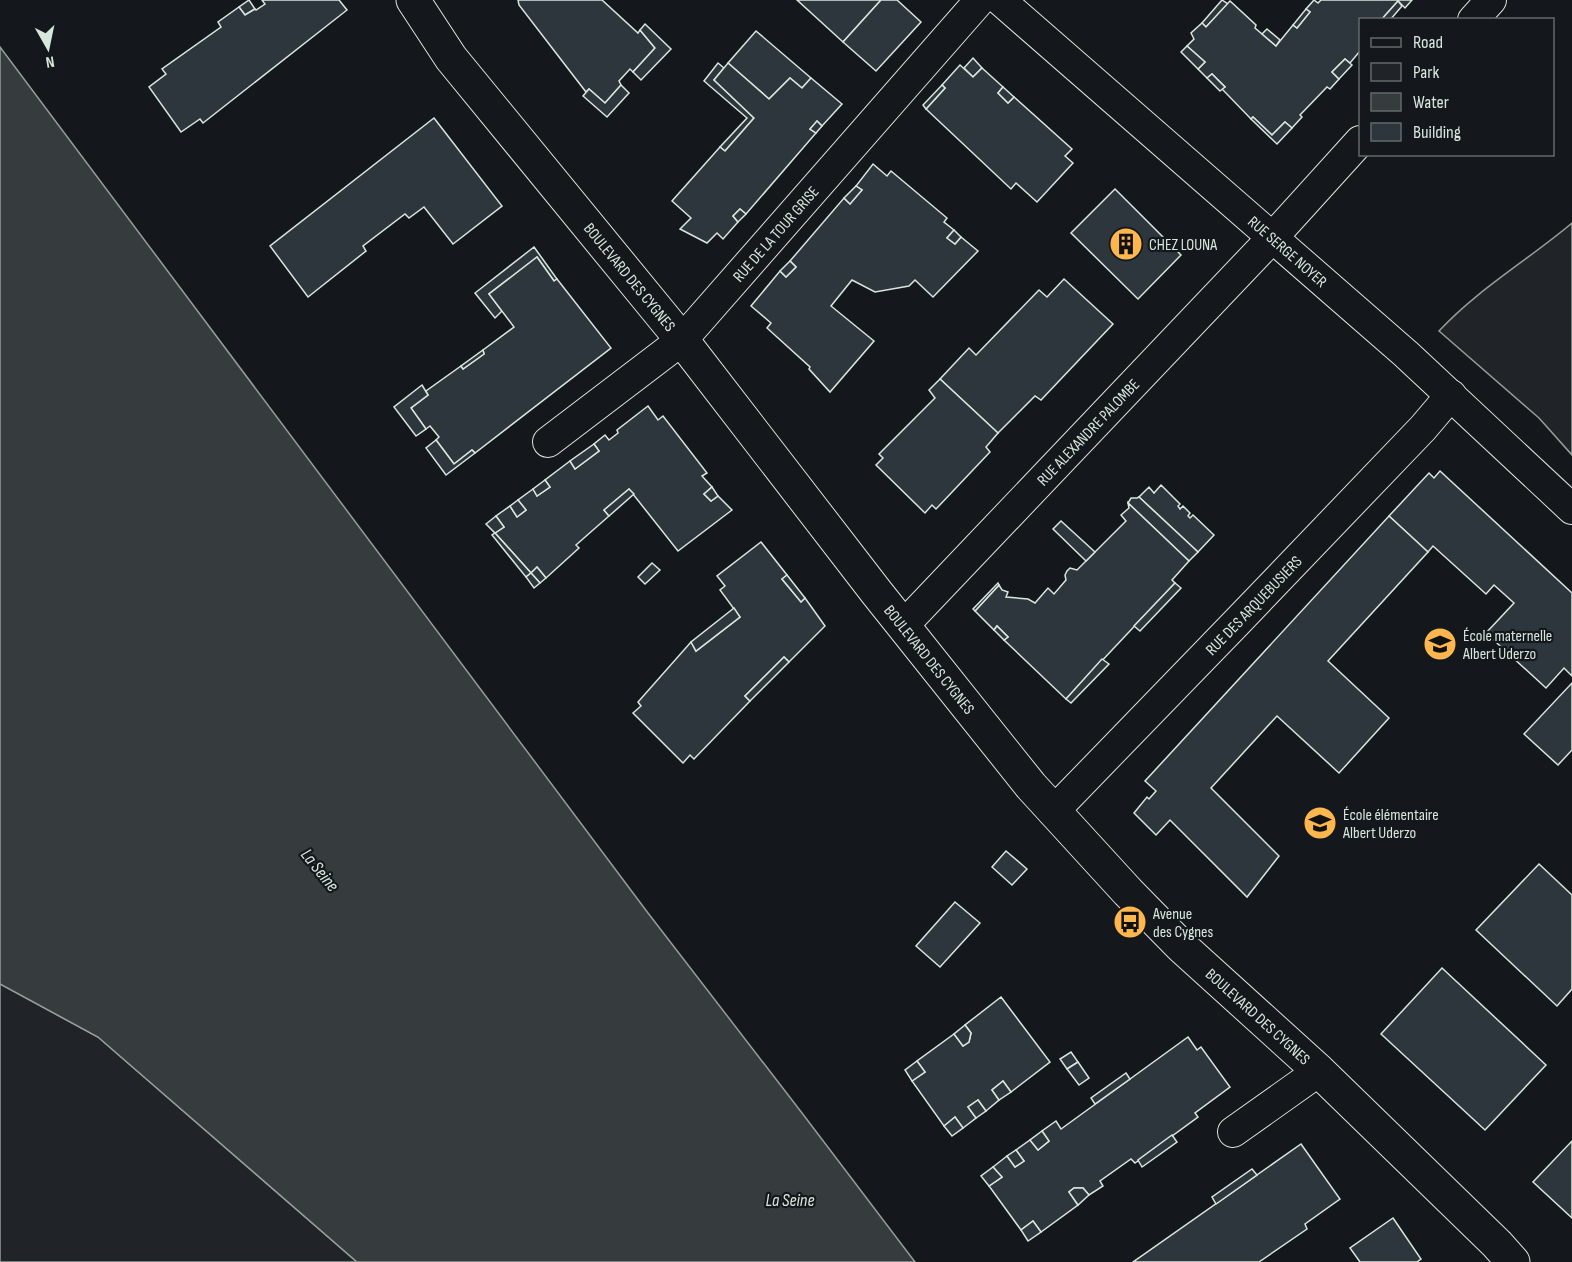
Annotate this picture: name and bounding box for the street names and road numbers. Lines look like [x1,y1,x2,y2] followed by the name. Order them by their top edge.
[729,183,823,286] street label: RUE DE LA TOUR GRISE
[1243,213,1330,292] street label: RUE SERGE NOYER
[579,220,679,336] street label: BOULEVARD DES CYGNES
[1034,376,1144,490] street label: RUE ALEXANDRE PALOMBE
[1202,552,1307,660] street label: RUE DES ARQUEBUSIERS
[879,602,978,719] street label: BOULEVARD DES CYGNES
[1201,965,1314,1069] street label: BOULEVARD DES CYGNES

